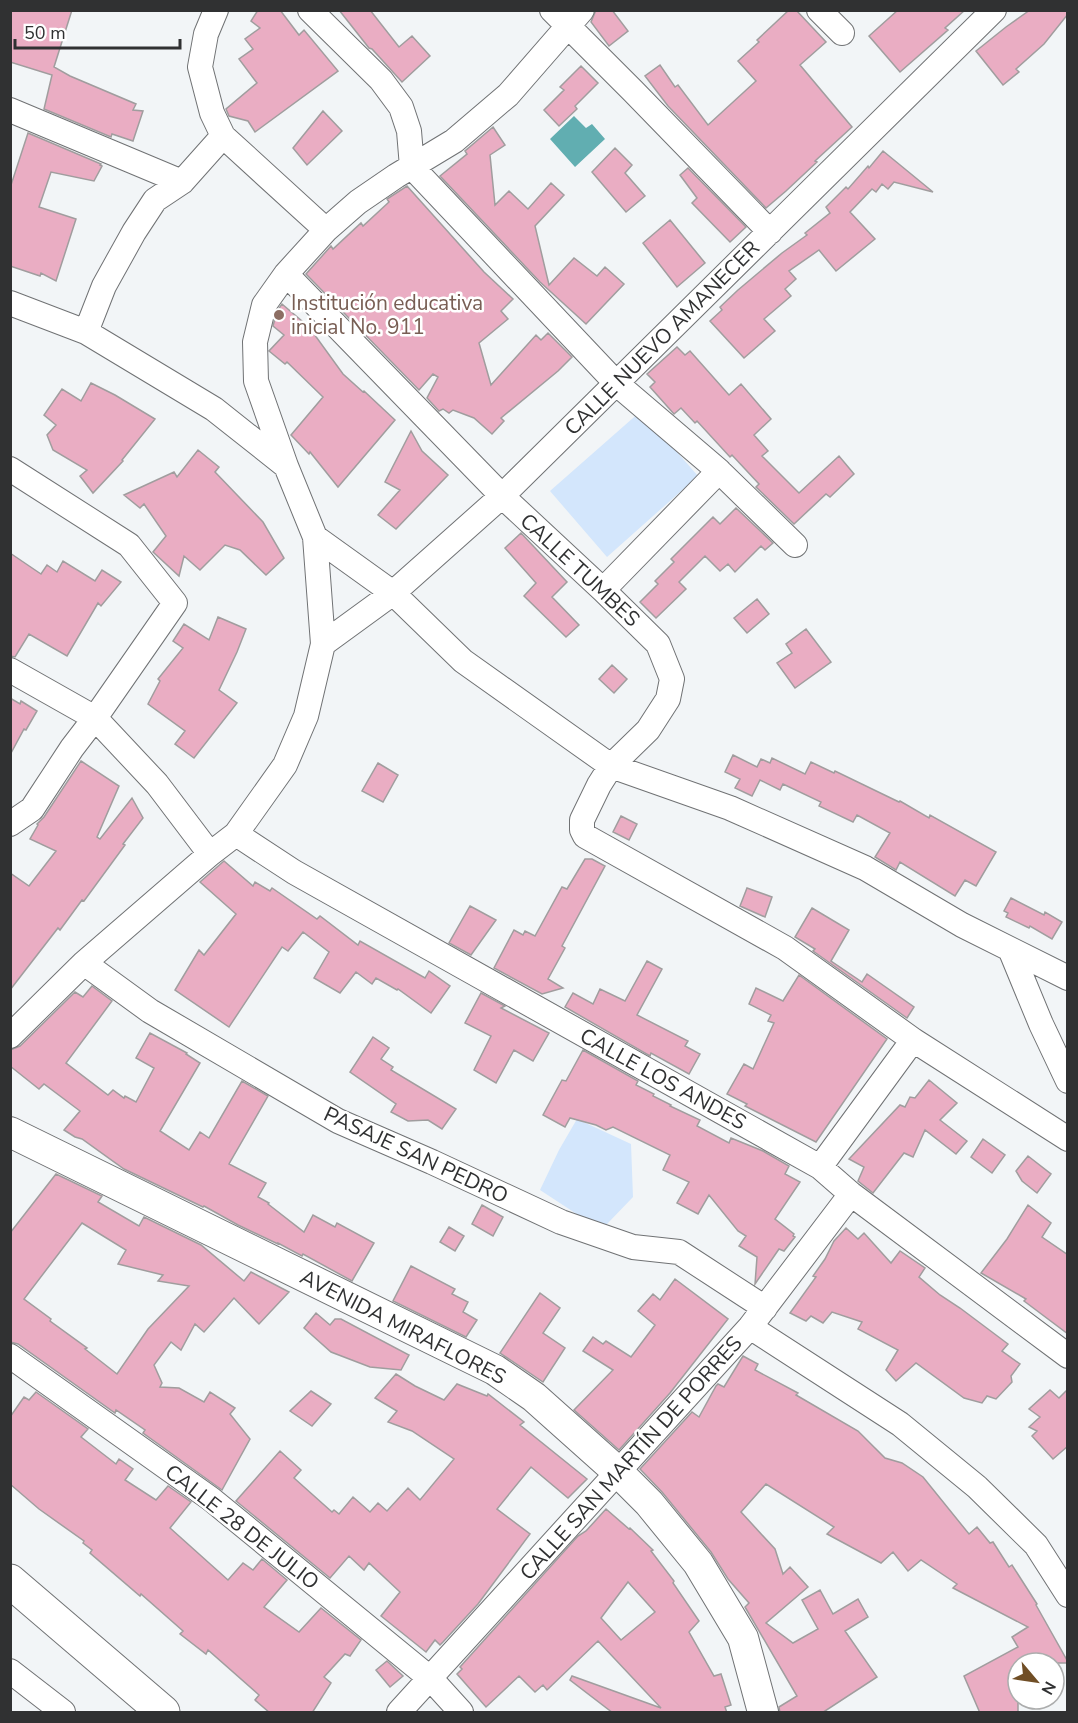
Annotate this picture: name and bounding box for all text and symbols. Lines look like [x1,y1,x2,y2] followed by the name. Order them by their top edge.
[15,12,180,50] scale bar
[24,21,66,45] text: 50 m
[558,234,766,442] street label: CALLE NUEVO AMANECER
[291,289,483,341] place label: Institución educativa inicial No. 911
[272,308,286,322] marker: Institución educativa inicial No. 911
[514,507,646,633] street label: CALLE TUMBES
[575,1022,751,1136] street label: CALLE LOS ANDES
[319,1100,513,1210] street label: PASAJE SAN PEDRO
[295,1263,511,1391] street label: AVENIDA MIRAFLORES
[514,1330,749,1586] street label: CALLE SAN MARTÍN DE PORRES
[159,1458,325,1596] street label: CALLE 28 DE JULIO
[1006,1651,1066,1711] north arrow
[1036,1677,1061,1698] text: N

